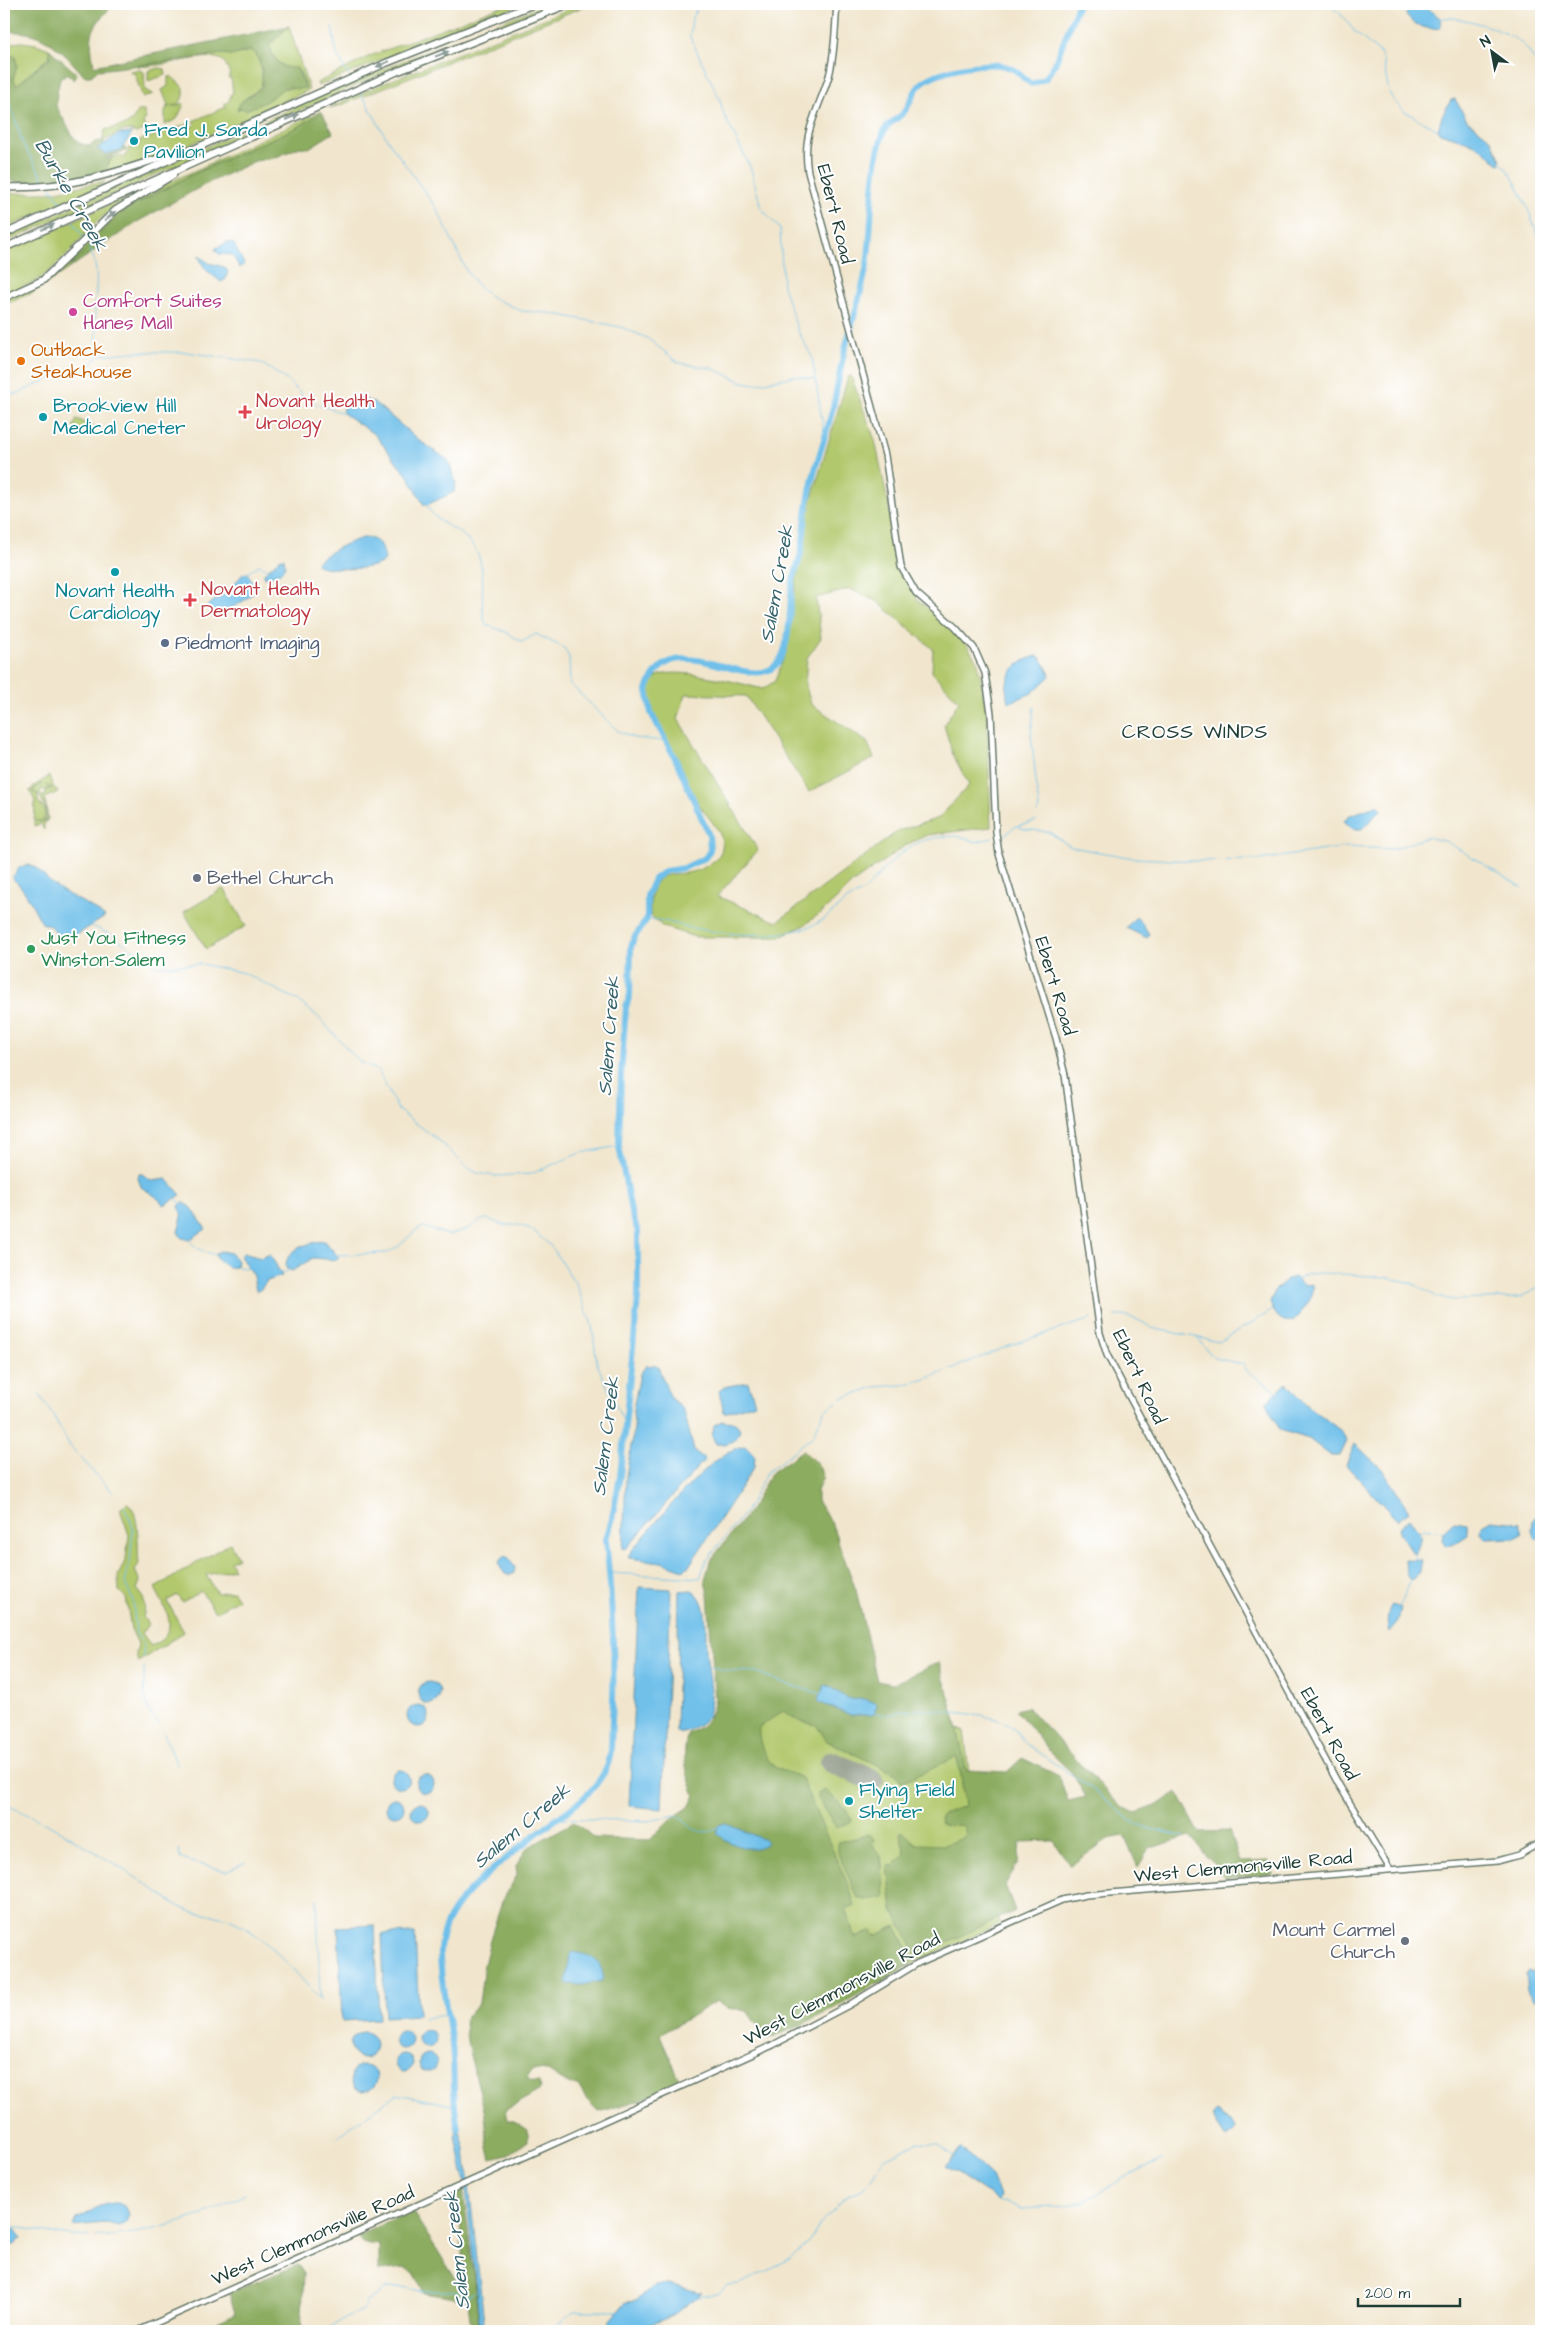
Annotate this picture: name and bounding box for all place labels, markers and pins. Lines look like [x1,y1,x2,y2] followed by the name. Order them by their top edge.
[144,117,268,166] place label: Fred J. Sarda Pavilion
[128,135,140,147] marker: Fred J. Sarda Pavilion
[83,288,222,337] place label: Comfort Suites Hanes Mall
[67,306,79,318] marker: Comfort Suites Hanes Mall
[31,337,132,386] place label: Outback Steakhouse
[15,355,27,367] marker: Outback Steakhouse
[256,388,375,438] place label: Novant Health Urology
[53,393,186,442] place label: Brookview Hill Medical Cneter
[238,405,252,419] marker: Novant Health Urology
[37,411,49,423] marker: Brookview Hill Medical Cneter
[109,566,121,578] marker: Novant Health Cardiology
[201,576,320,626] place label: Novant Health Dermatology
[56,578,175,628] place label: Novant Health Cardiology
[183,593,197,607] marker: Novant Health Dermatology
[175,630,320,658] place label: Piedmont Imaging
[159,637,171,649] marker: Piedmont Imaging
[207,865,334,892] place label: Bethel Church
[191,872,203,884] marker: Bethel Church
[41,925,186,974] place label: Just You Fitness Winston-Salem
[25,943,37,955] marker: Just You Fitness Winston-Salem
[859,1777,955,1826] place label: Flying Field Shelter
[843,1795,855,1807] marker: Flying Field Shelter
[1273,1917,1396,1966] place label: Mount Carmel Church
[1399,1935,1411,1947] marker: Mount Carmel Church

